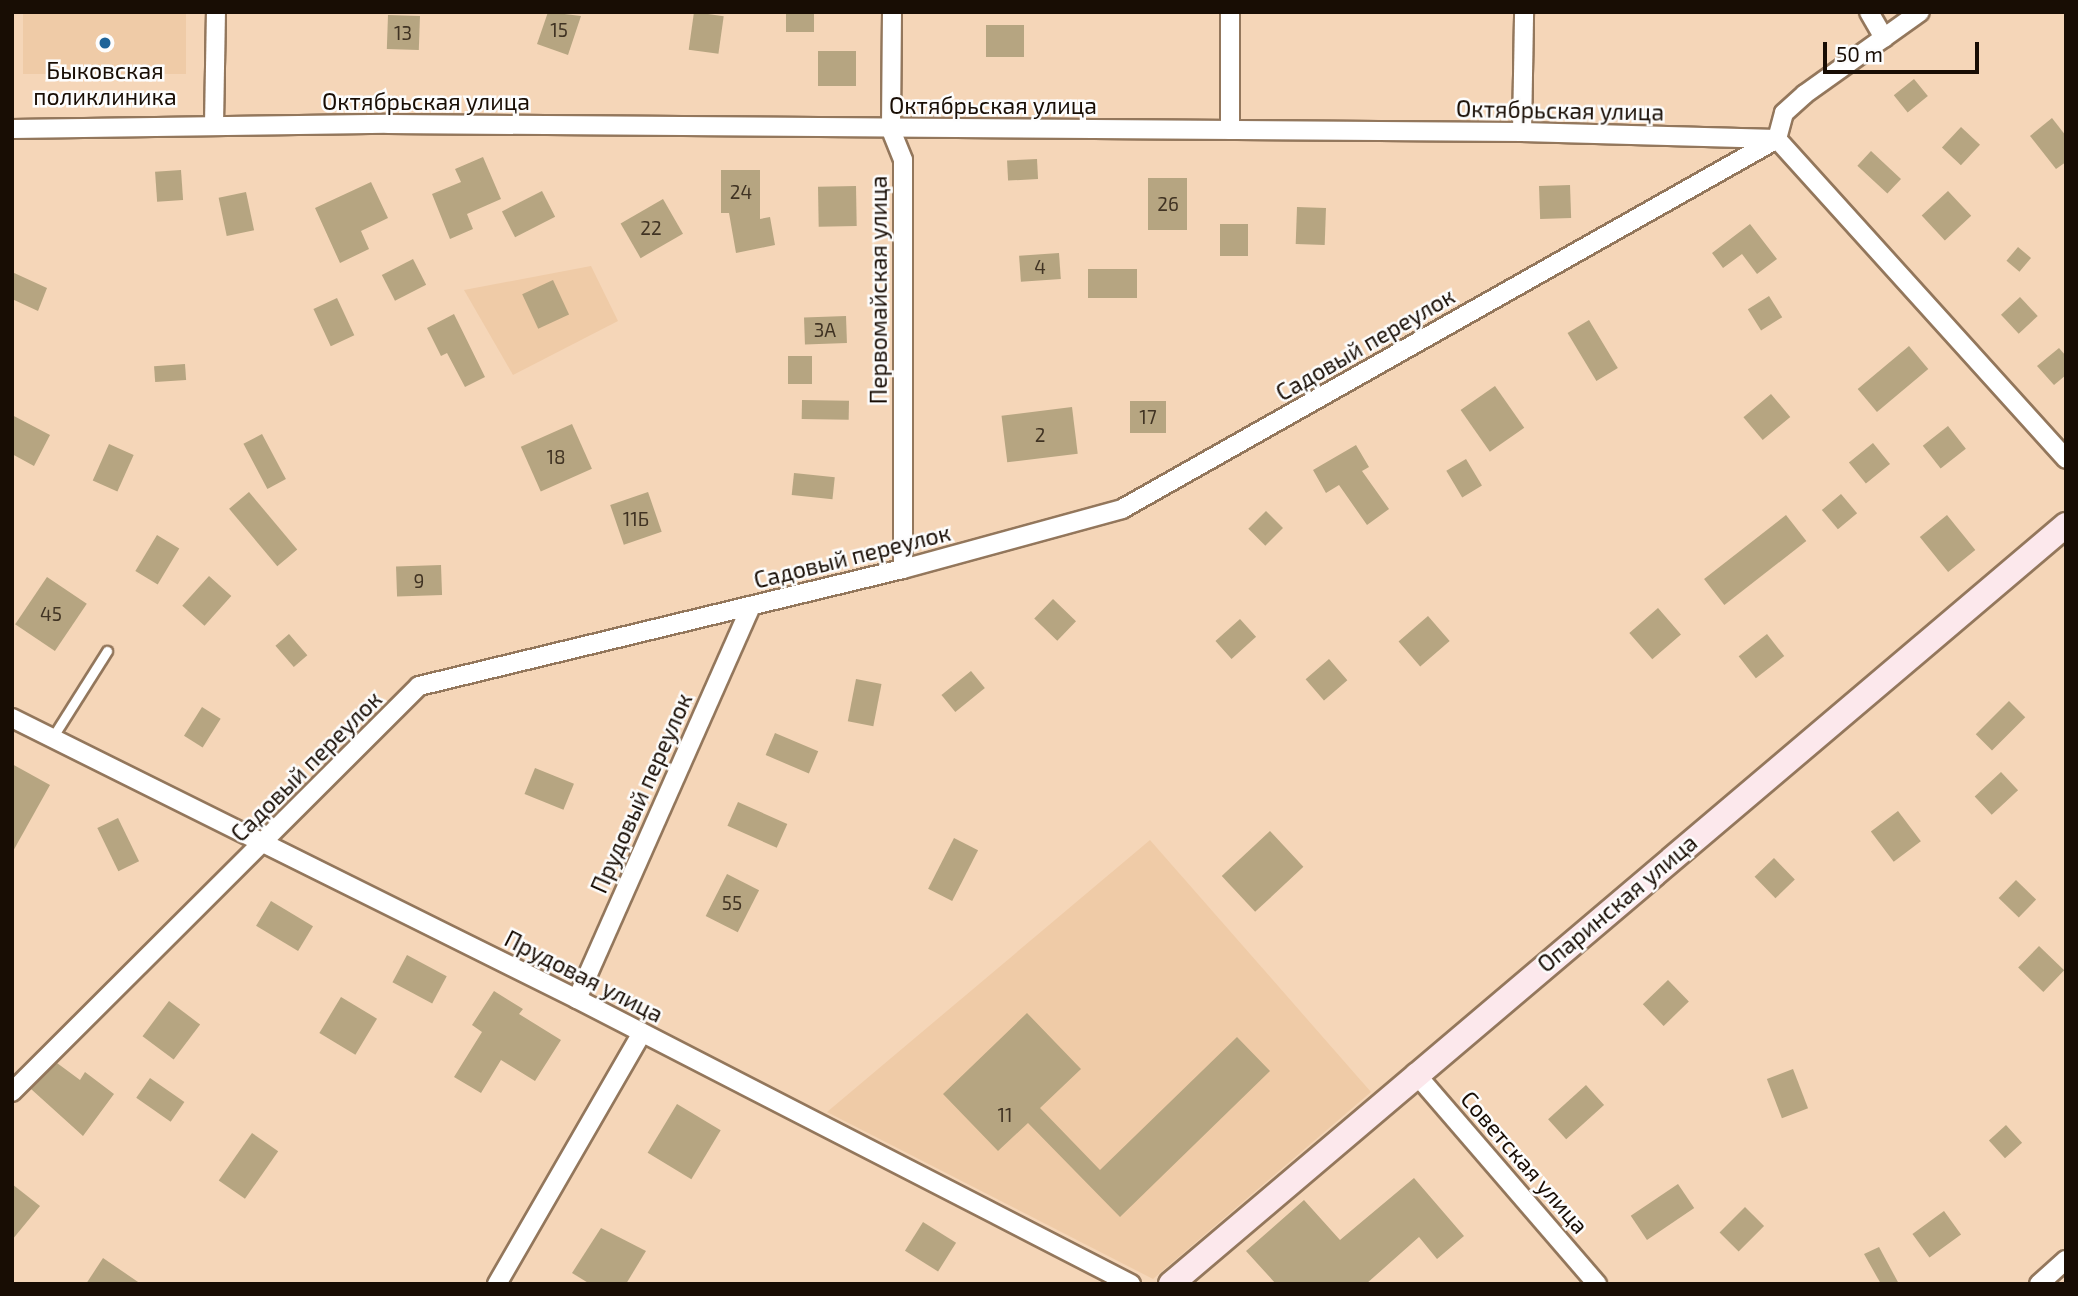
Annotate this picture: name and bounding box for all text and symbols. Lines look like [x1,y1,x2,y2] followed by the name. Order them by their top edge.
[550,19,568,41] house number: 15
[394,22,412,44] house number: 13
[1826,28,1982,72] scale bar
[95,33,115,53] marker: Быковская поликлиника
[1836,41,1883,66] text: 50 m
[33,56,177,110] place label: Быковская поликлиника
[322,87,530,115] street label: Октябрьская улица
[889,91,1097,119] street label: Октябрьская улица
[1456,94,1664,126] street label: Октябрьская улица
[864,176,892,404] street label: Первомайская улица
[730,181,752,203] house number: 24
[1157,193,1179,215] house number: 26
[640,217,662,239] house number: 22
[1034,256,1046,278] house number: 4
[1271,282,1459,406] street label: Садовый переулок
[814,319,836,341] house number: 3А
[1139,406,1157,428] house number: 17
[1035,424,1045,446] house number: 2
[546,446,566,468] house number: 18
[623,508,649,530] house number: 11Б
[751,518,953,594] street label: Садовый переулок
[414,570,424,592] house number: 9
[40,603,62,625] house number: 45
[225,685,387,847] street label: Садовый переулок
[585,689,697,897] street label: Прудовый переулок
[1532,828,1702,978] street label: Опаринская улица
[722,892,742,914] house number: 55
[500,924,668,1028] street label: Прудовая улица
[1456,1085,1594,1239] street label: Советская улица
[997,1104,1013,1126] house number: 11

